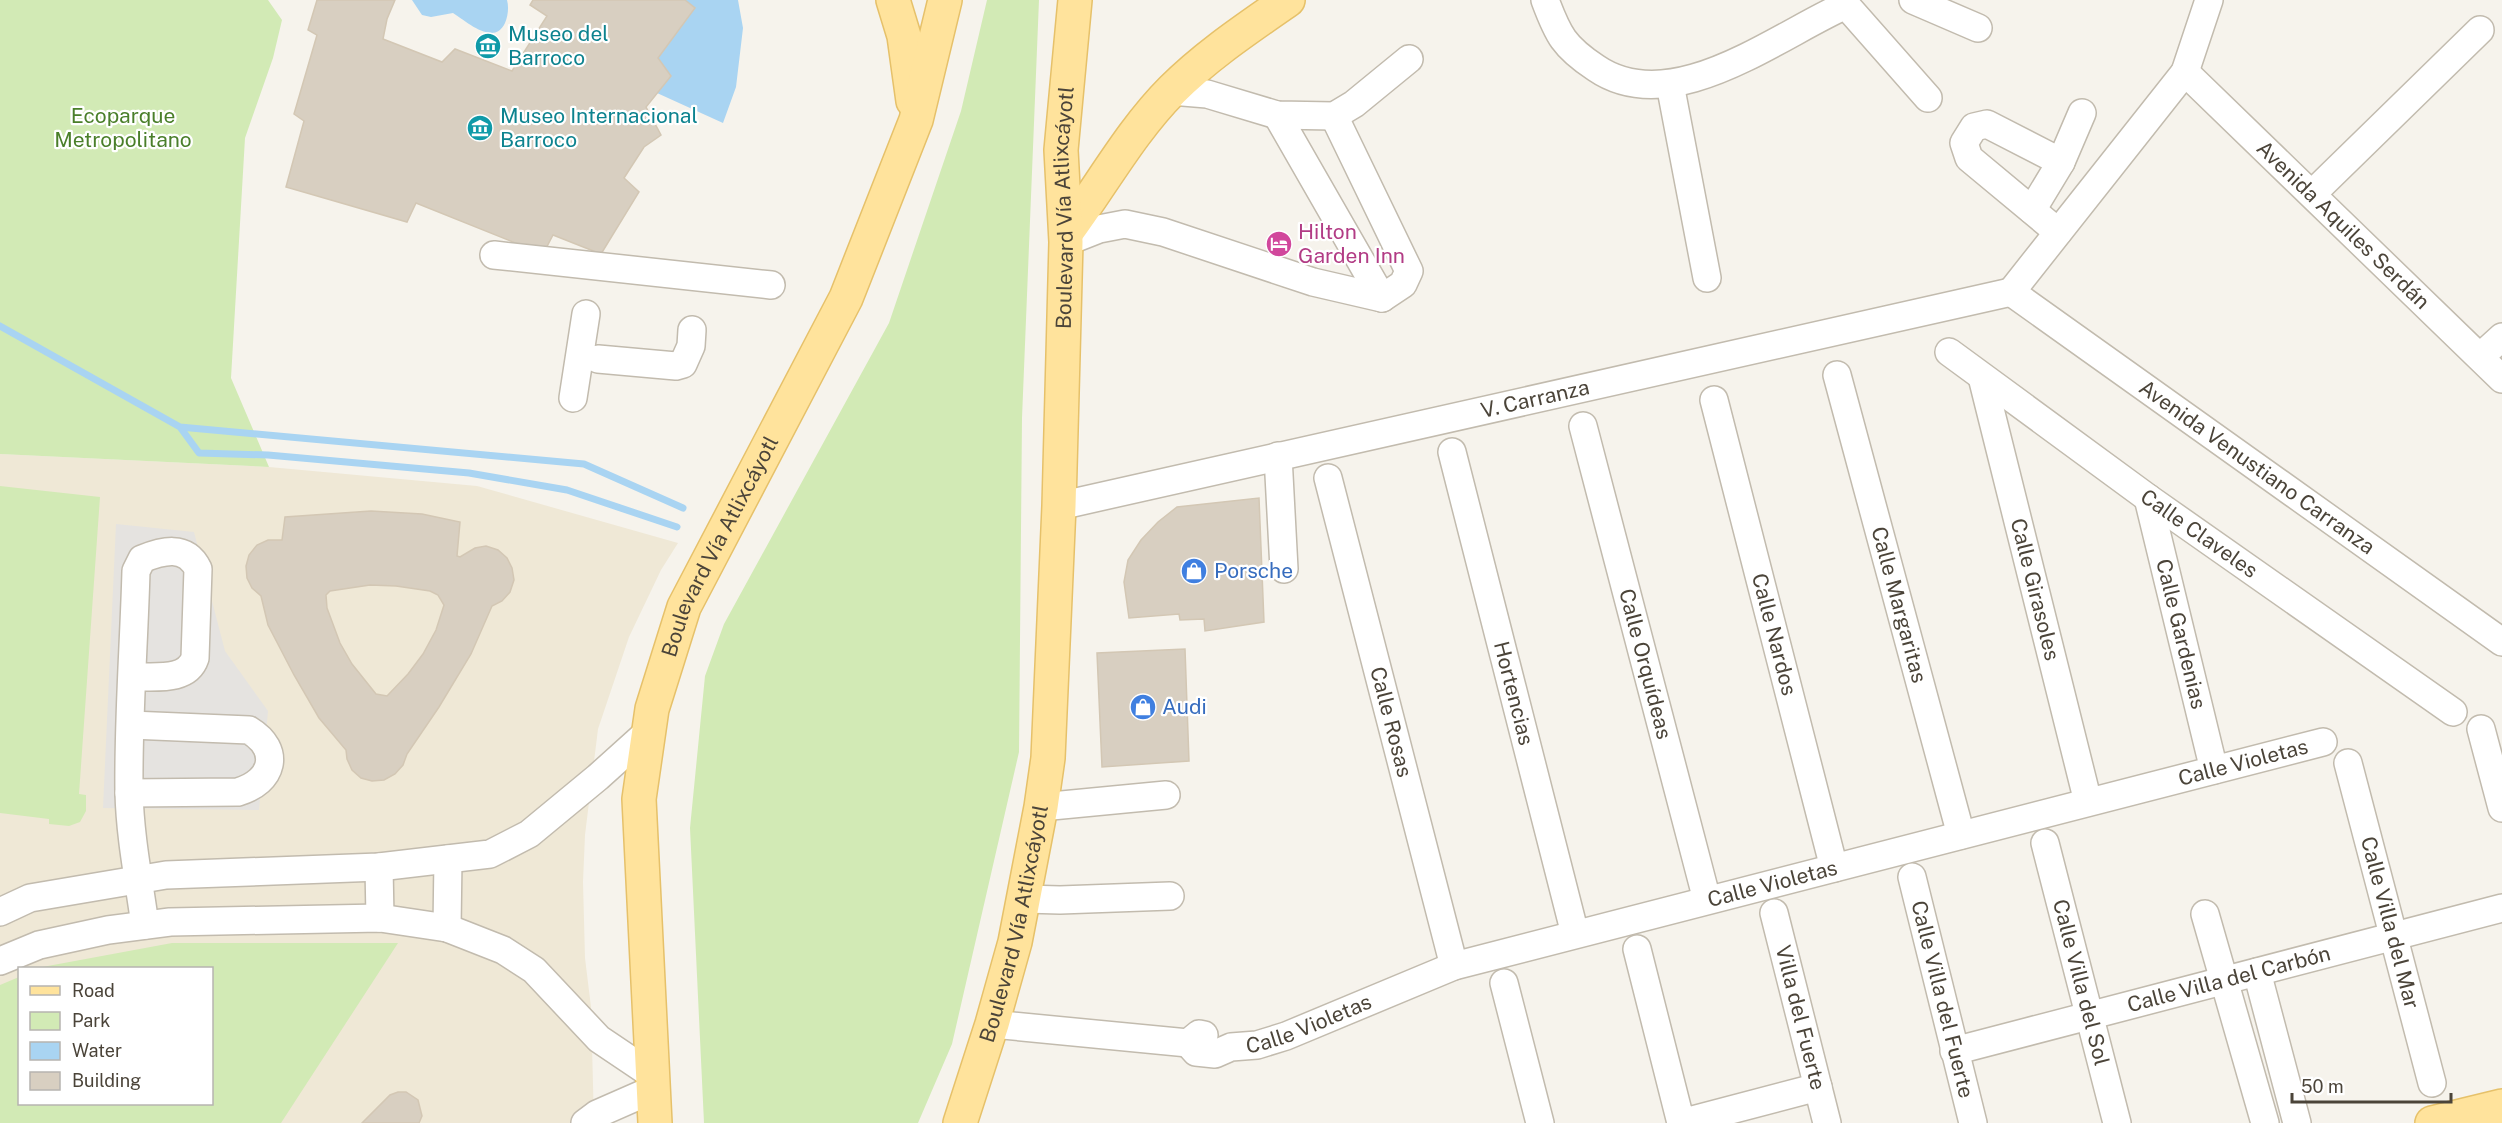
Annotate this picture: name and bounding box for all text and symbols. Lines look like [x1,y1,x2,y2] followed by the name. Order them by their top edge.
[508,21,609,70] place label: Museo del Barroco
[473,31,503,61] museum icon: Museo del Barroco
[1048,85,1079,329] street label: Boulevard Vía Atlixcáyotl
[54,103,192,152] park label: Ecoparque Metropolitano
[500,103,698,152] place label: Museo Internacional Barroco
[465,113,495,143] museum icon: Museo Internacional Barroco
[2252,135,2435,314] street label: Avenida Aquiles Serdán
[1298,219,1405,268] place label: Hilton Garden Inn
[1264,229,1294,259] hotel icon: Hilton Garden Inn
[1478,374,1592,423] street label: V. Carranza
[2135,374,2380,559] street label: Avenida Venustiano Carranza
[656,431,784,660] street label: Boulevard Vía Atlixcáyotl
[2136,484,2263,583] street label: Calle Claveles
[2006,516,2065,663] street label: Calle Girasoles
[1866,524,1932,686] street label: Calle Margaritas
[1179,556,1209,586] shop icon: Porsche
[2151,556,2212,712] street label: Calle Gardenias
[1214,558,1293,583] place label: Porsche
[1747,571,1802,698] street label: Calle Nardos
[1614,586,1677,742] street label: Calle Orquídeas
[1489,639,1539,748] street label: Hortencias
[1365,664,1418,780] street label: Calle Rosas
[1128,692,1158,722] shop icon: Audi
[1162,694,1207,719] place label: Audi
[2176,733,2311,791] street label: Calle Violetas
[974,803,1053,1045] street label: Boulevard Vía Atlixcáyotl
[2356,834,2425,1011] street label: Calle Villa del Mar
[1705,855,1840,912] street label: Calle Violetas
[2048,897,2115,1068] street label: Calle Villa del Sol
[1906,898,1979,1100] street label: Calle Villa del Fuerte
[2124,940,2333,1017] street label: Calle Villa del Carbón
[1771,943,1831,1093] street label: Villa del Fuerte
[18,967,213,1105] legend
[72,980,115,1001] text: Road
[1245,989,1375,1058] street label: Calle Violetas
[72,1010,110,1031] text: Park
[72,1040,122,1061] text: Water
[2292,1066,2451,1104] scale bar
[72,1070,141,1091] text: Building
[2301,1076,2344,1097] text: 50 m

